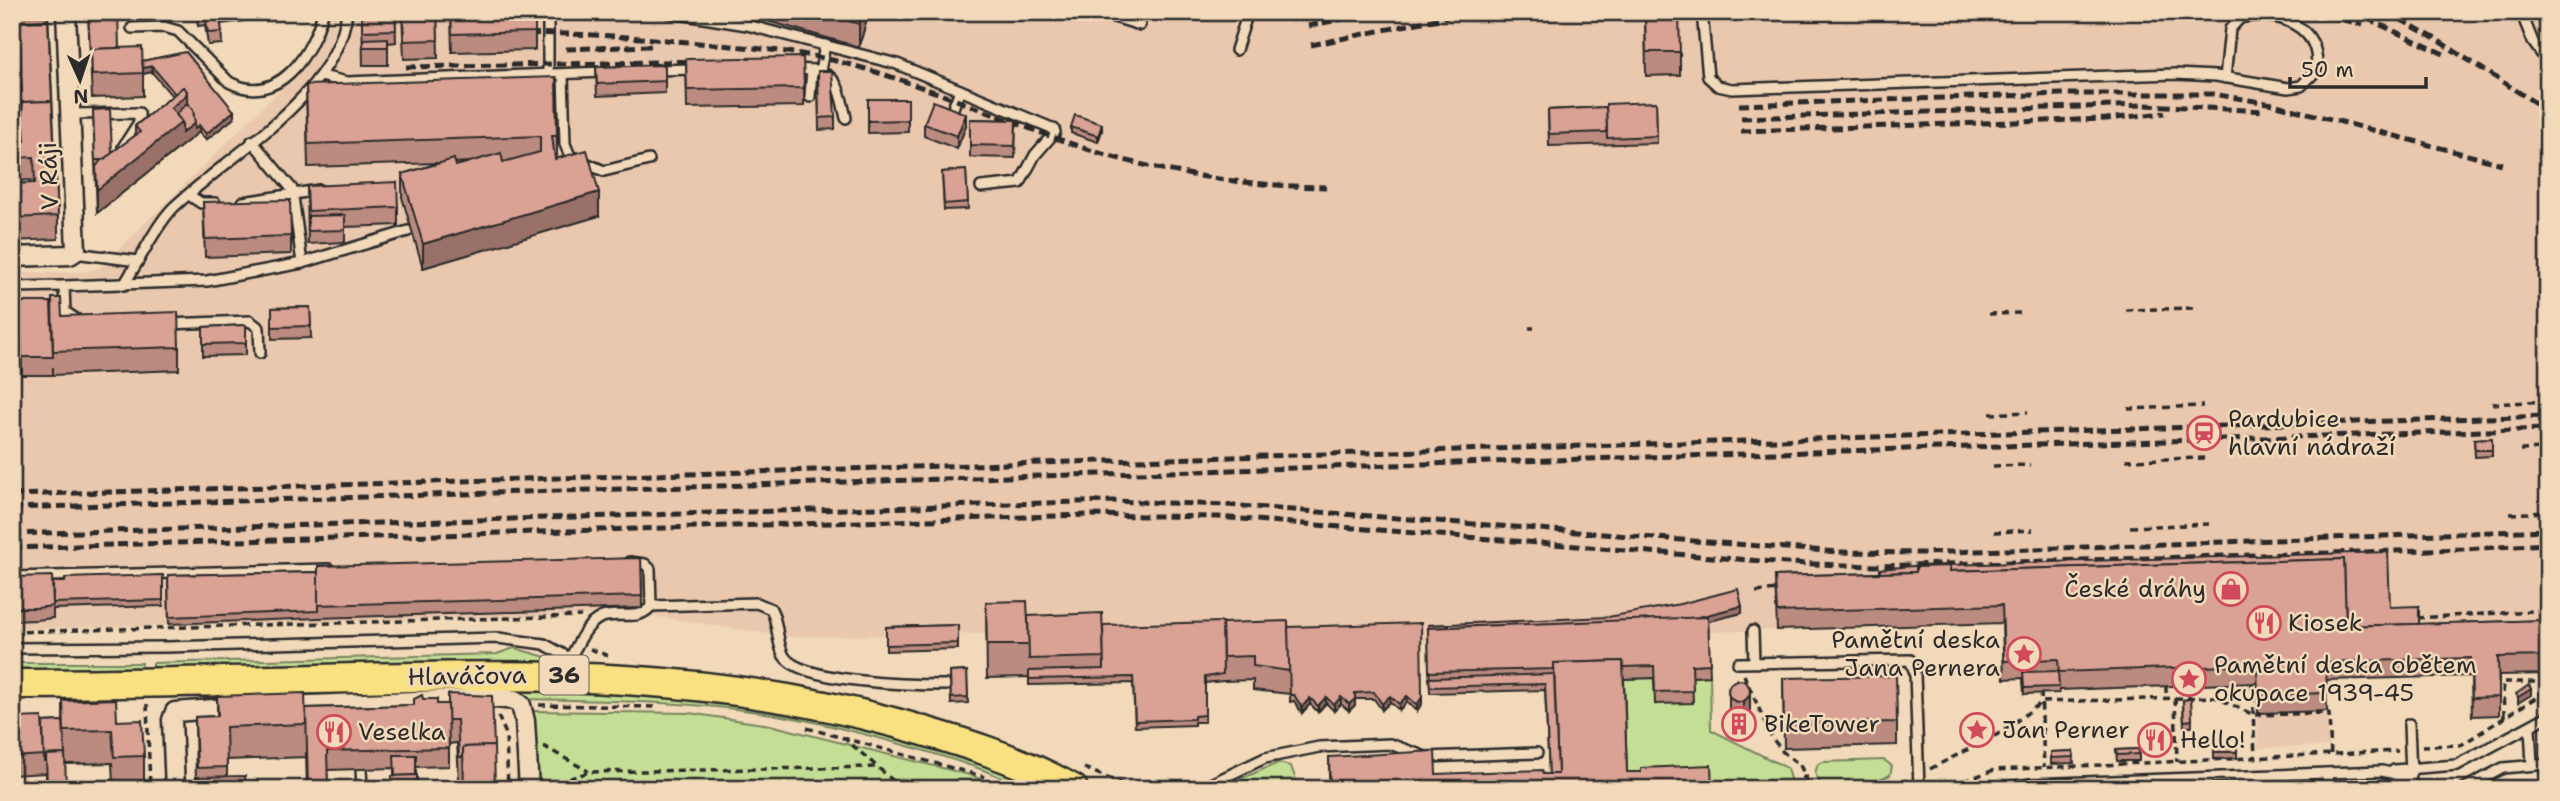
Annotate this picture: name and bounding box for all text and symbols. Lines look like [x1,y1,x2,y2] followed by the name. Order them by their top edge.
[46,46,116,116] north arrow
[2290,46,2427,90] scale bar
[2301,56,2354,84] text: 50 m
[73,84,89,109] text: N
[32,141,66,211] street label: V Ráji
[2228,403,2396,463] place label: Pardubice hlavní nádraží
[2185,414,2223,452] station icon: Pardubice hlavní nádraží
[2212,570,2250,608] shop icon: České dráhy
[2064,573,2206,605] place label: České dráhy
[2245,604,2283,642] restaurant icon: Kiosek
[2288,607,2363,639] place label: Kiosek
[1831,624,2000,684] place label: Pamětní deska Jana Pernera
[2005,635,2043,673] place icon: Pamětní deska Jana Pernera
[2214,649,2477,709] place label: Pamětní deska obětem okupace 1939-45
[540,656,588,694] road number: 36
[407,659,527,693] street label: Hlaváčova
[2170,660,2208,698] place icon: Pamětní deska obětem okupace 1939-45
[1720,705,1758,743] building icon: BikeTower
[1764,708,1880,740] place label: BikeTower
[1958,711,1996,749] place icon: Jan Perner
[315,713,353,751] restaurant icon: Veselka
[2002,714,2130,746] place label: Jan Perner
[358,716,446,748] place label: Veselka
[2136,721,2174,759] restaurant icon: Hello!
[2180,724,2246,756] place label: Hello!

